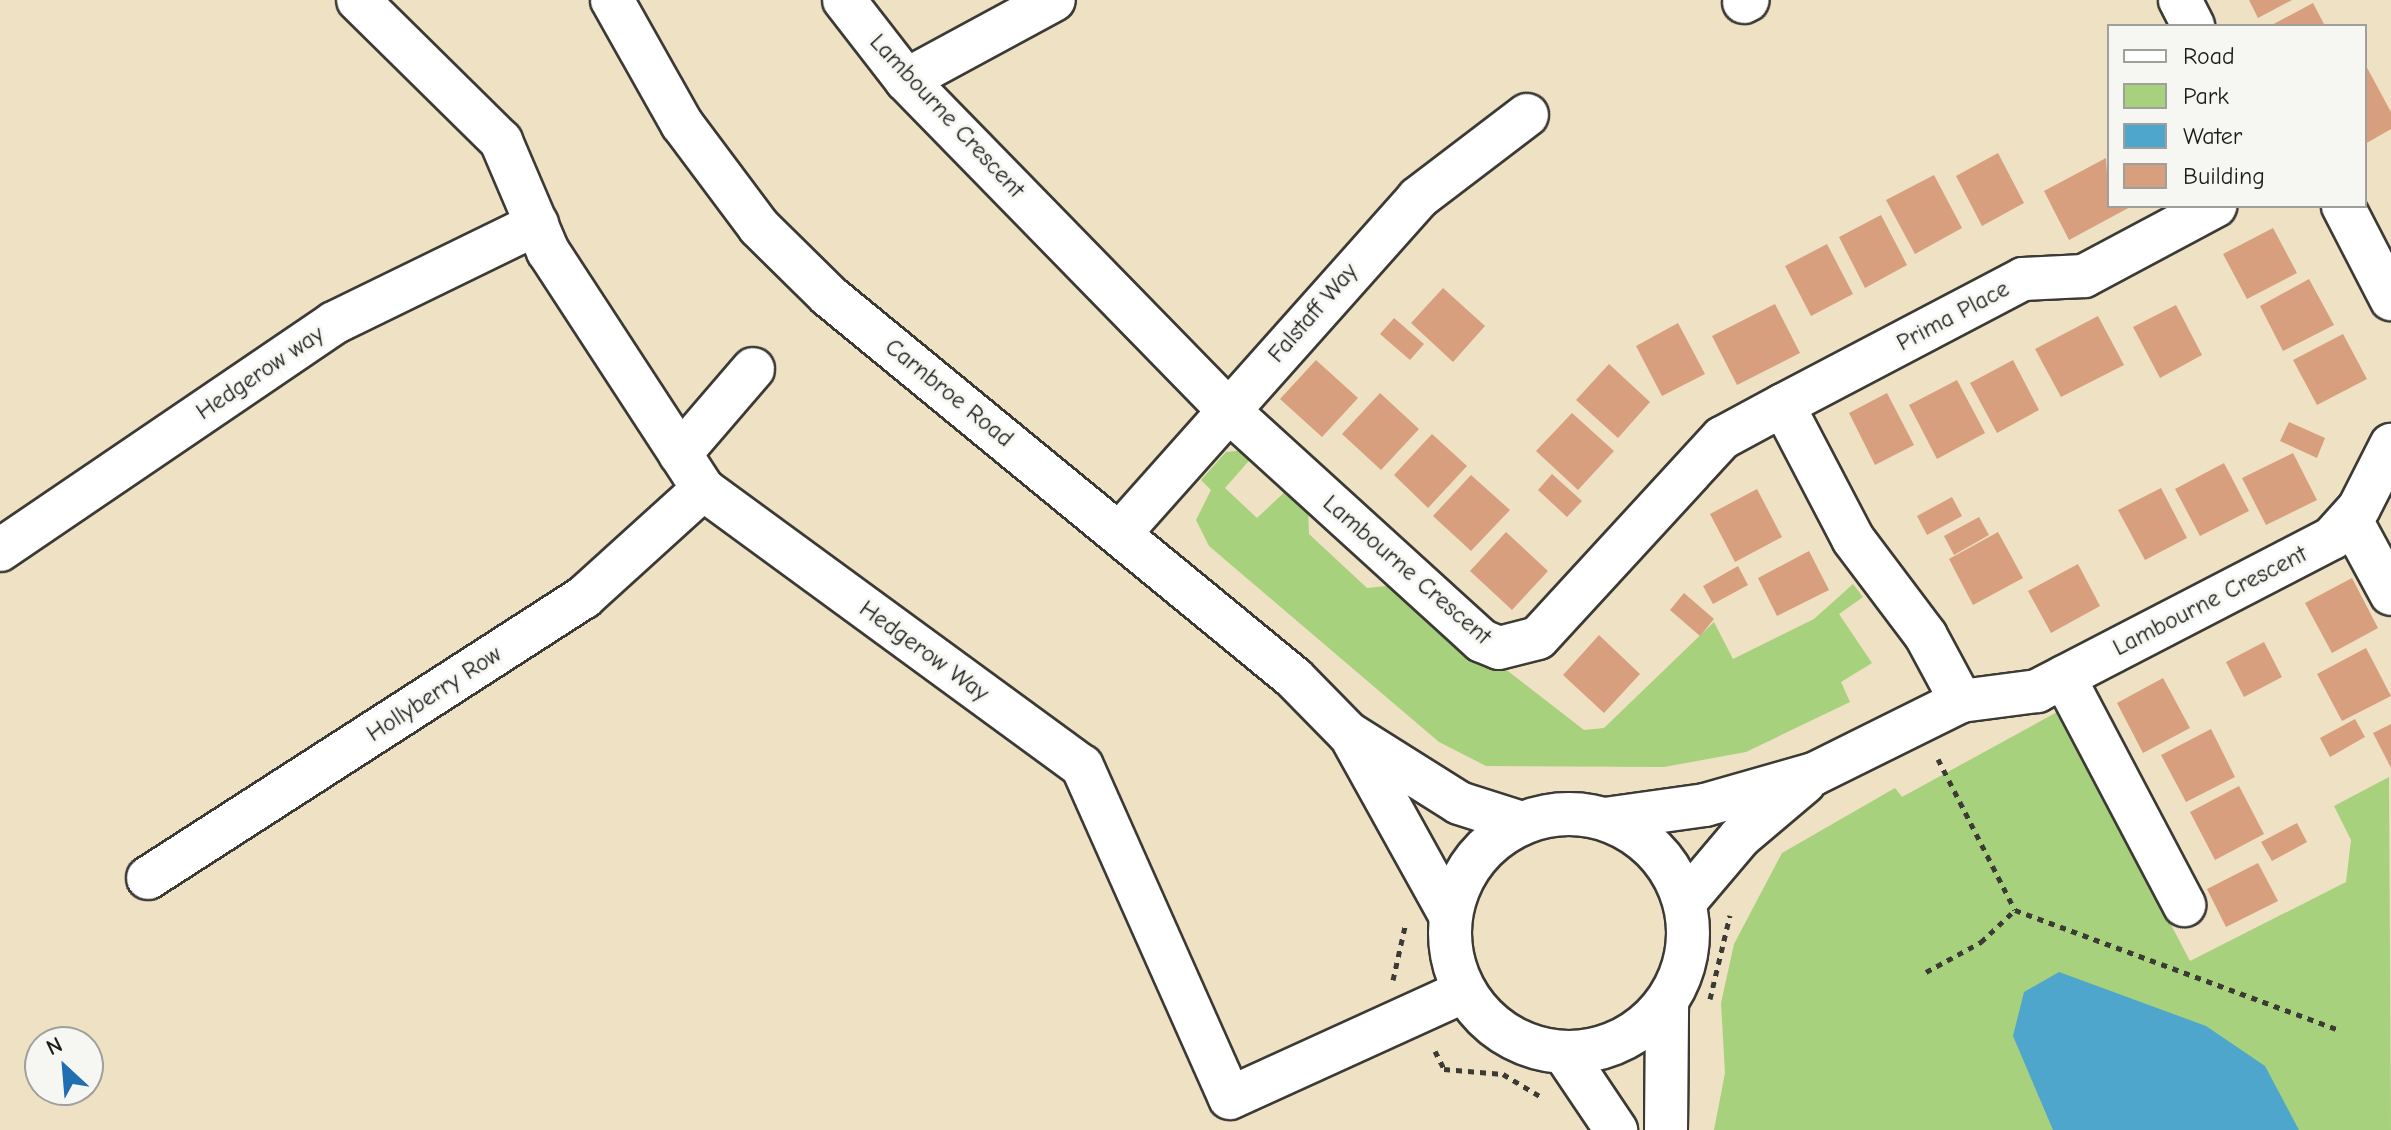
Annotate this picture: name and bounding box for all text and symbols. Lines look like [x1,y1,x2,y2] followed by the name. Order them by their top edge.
[2107,24,2367,208] legend
[864,28,1030,204] street label: Lambourne Crescent
[2183,42,2235,70] text: Road
[2183,82,2229,110] text: Park
[2183,122,2242,150] text: Water
[2183,162,2265,190] text: Building
[1262,257,1364,369] street label: Falstaff Way
[1892,274,2014,358] street label: Prima Place
[191,320,329,426] street label: Hedgerow way
[879,333,1019,453] street label: Carnbroe Road
[1317,489,1497,651] street label: Lambourne Crescent
[2108,540,2312,662] street label: Lambourne Crescent
[854,594,994,708] street label: Hedgerow Way
[361,640,507,748] street label: Hollyberry Row
[24,1026,104,1106] north arrow
[42,1031,67,1061] text: N

